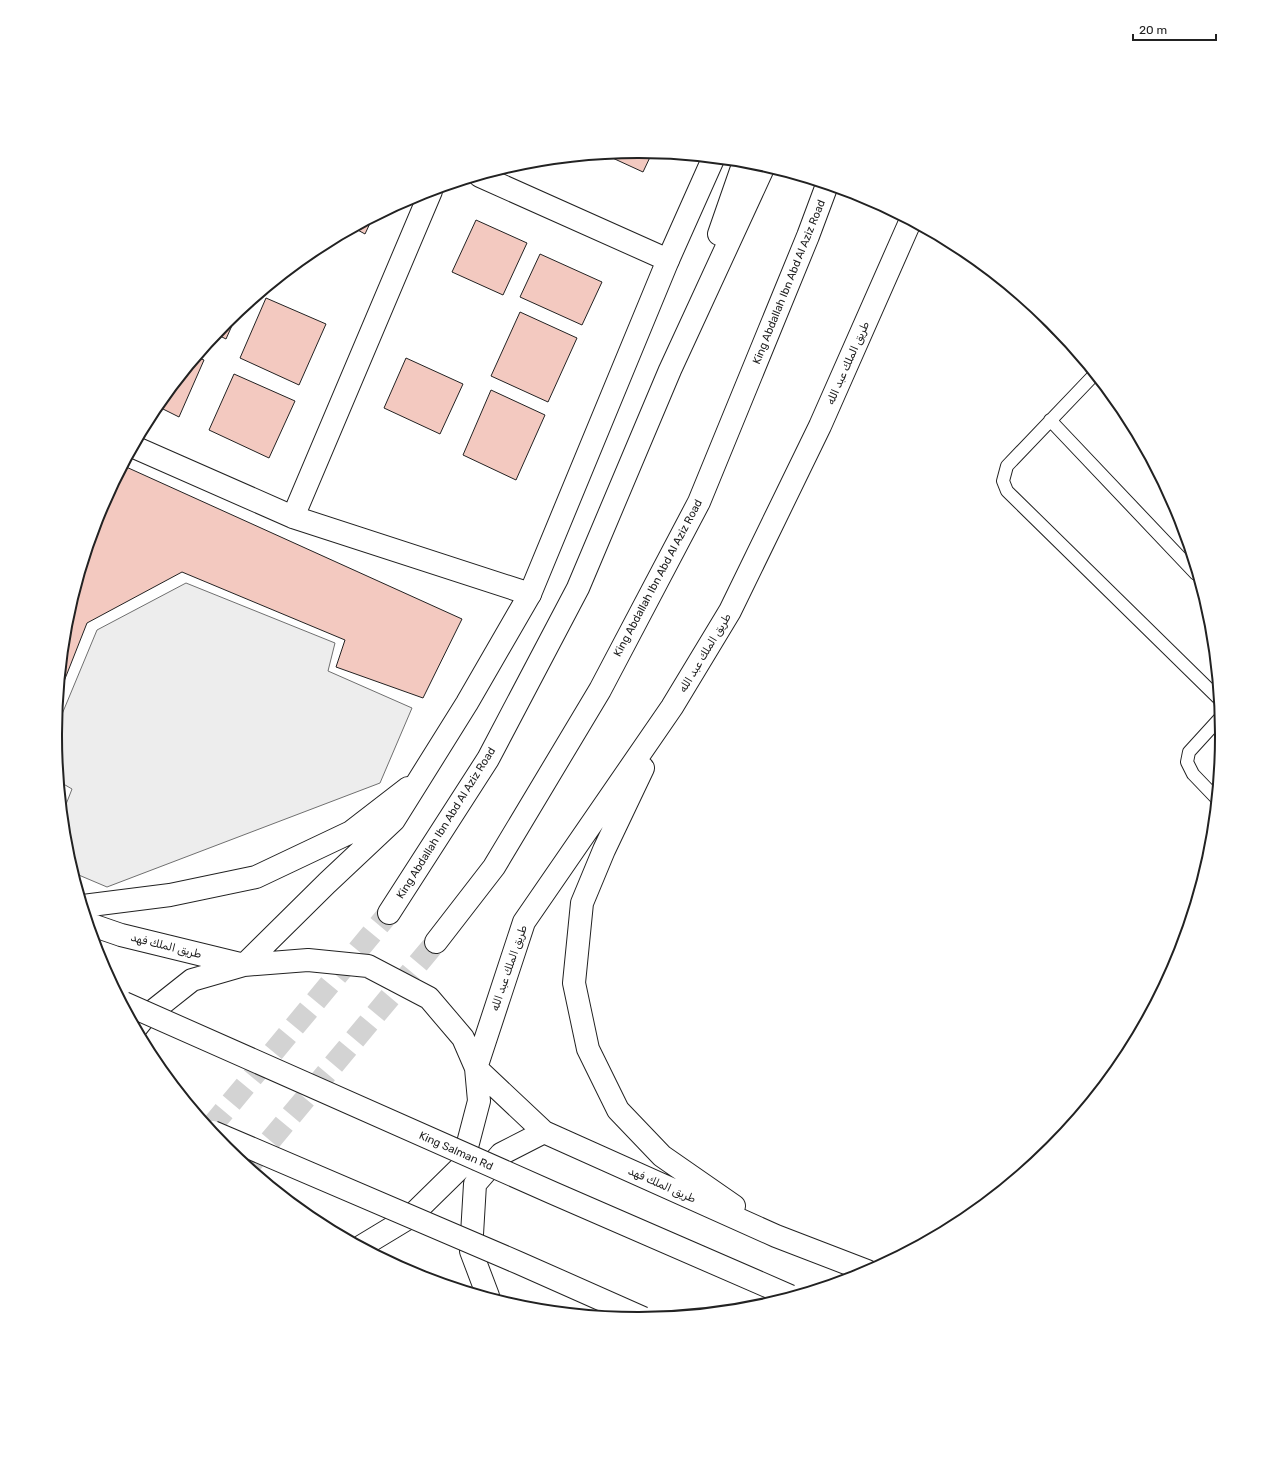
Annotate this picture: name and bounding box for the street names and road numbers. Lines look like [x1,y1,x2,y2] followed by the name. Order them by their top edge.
[750,198,828,366] street label: King Abdallah Ibn Abd Al Aziz Road
[824,319,873,407] street label: طريق الملك عبد الله
[611,497,705,659] street label: King Abdallah Ibn Abd Al Aziz Road
[676,611,735,695] street label: طريق الملك عبد الله
[394,745,498,901] street label: King Abdallah Ibn Abd Al Aziz Road
[488,923,531,1013] street label: طريق الملك عبد الله
[129,931,203,962] street label: طريق الملك فهد
[417,1129,495,1173] street label: King Salman Rd
[626,1164,698,1207] street label: طريق الملك فهد

